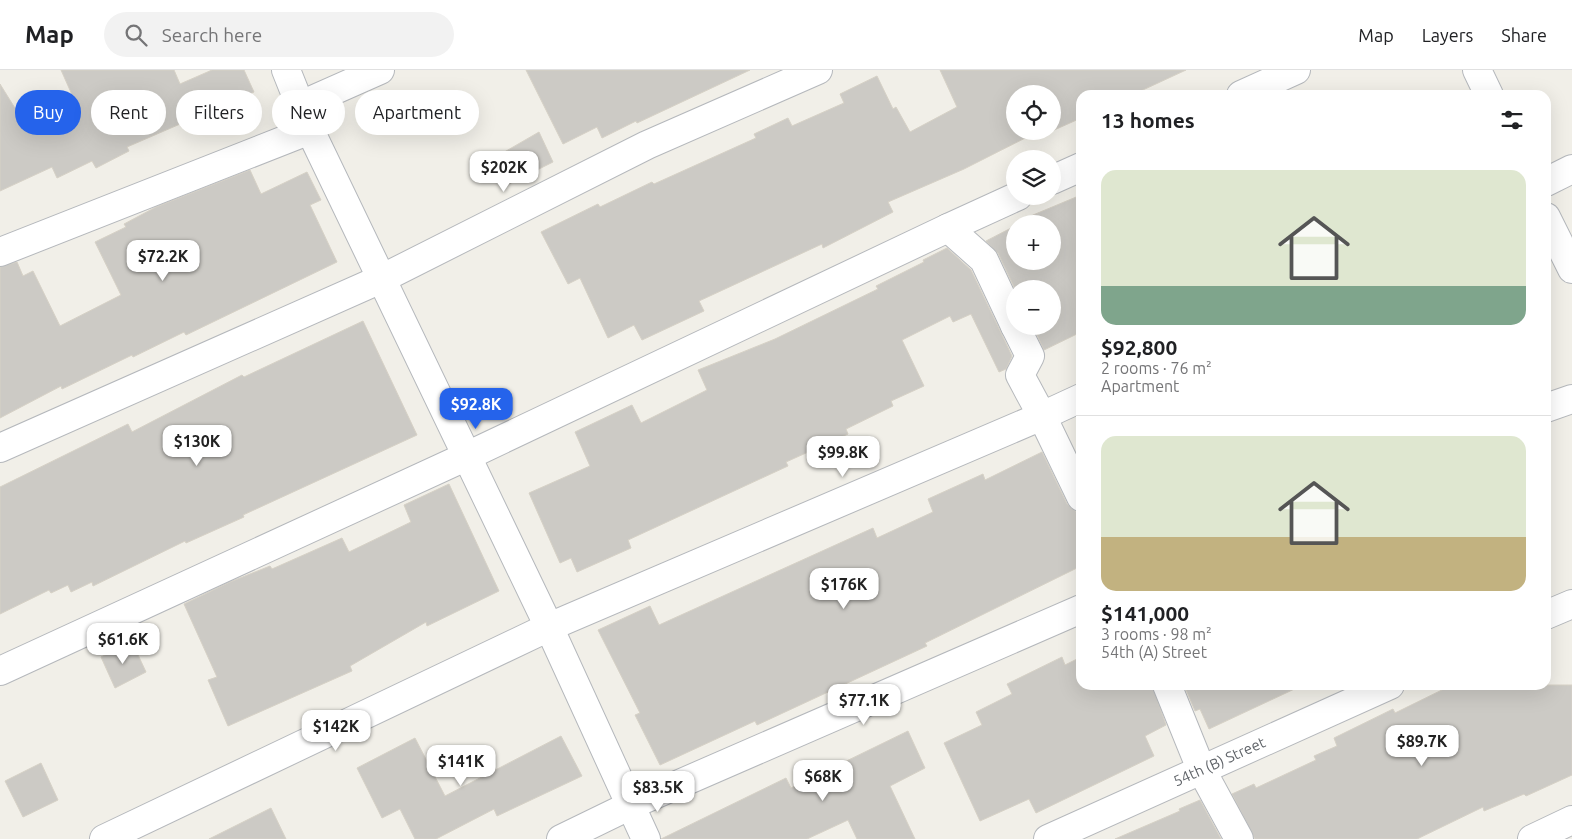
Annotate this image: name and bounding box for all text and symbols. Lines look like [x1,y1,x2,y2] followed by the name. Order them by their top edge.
[104,12,454,57] search box
[25,21,74,48] text: Map
[122,21,150,49] icon: search
[162,24,262,46] text: Search here
[1358,25,1394,45] text: Map
[1422,25,1473,45] text: Layers
[1501,25,1547,45] text: Share
[1006,85,1061,335] map controls
[1006,85,1061,140] button: locate
[15,90,81,135] chip: Buy
[91,90,166,135] chip: Rent
[176,90,262,135] chip: Filters
[272,90,345,135] chip: New
[355,90,479,135] chip: Apartment
[1498,106,1526,134] icon: filters
[1101,108,1195,132] text: 13 homes
[469,150,539,193] pin: $202K
[1006,150,1061,205] button: layers
[481,158,527,176] text: $202K
[1269,203,1359,293] icon: home
[1006,215,1061,270] button: +
[122,240,204,282] pin: $72.2K
[138,247,188,265] text: $72.2K
[1006,280,1061,335] button: −
[1101,335,1177,359] text: $92,800
[1101,359,1212,377] text: 2 rooms · 76 m²
[1101,377,1179,395] text: Apartment
[435,388,517,430] pin: $92.8K
[451,395,501,413] text: $92.8K
[162,424,232,467] pin: $130K
[174,432,220,450] text: $130K
[802,436,884,478] pin: $99.8K
[818,443,868,461] text: $99.8K
[1269,468,1359,558] icon: home
[809,568,879,610] pin: $176K
[821,575,867,593] text: $176K
[1101,601,1189,625] text: $141,000
[82,622,164,665] pin: $61.6K
[1101,625,1212,643] text: 3 rooms · 98 m²
[98,630,148,648] text: $61.6K
[1101,643,1207,661] text: 54th (A) Street
[823,684,905,726] pin: $77.1K
[839,691,889,709] text: $77.1K
[301,710,371,752] pin: $142K
[313,717,359,735] text: $142K
[1381,724,1463,767] pin: $89.7K
[1397,732,1447,750] text: $89.7K
[1171,733,1268,789] street label: 54th (B) Street
[426,744,496,787] pin: $141K
[438,752,484,770] text: $141K
[793,760,853,802] pin: $68K
[804,767,842,785] text: $68K
[617,770,699,813] pin: $83.5K
[633,778,683,796] text: $83.5K

